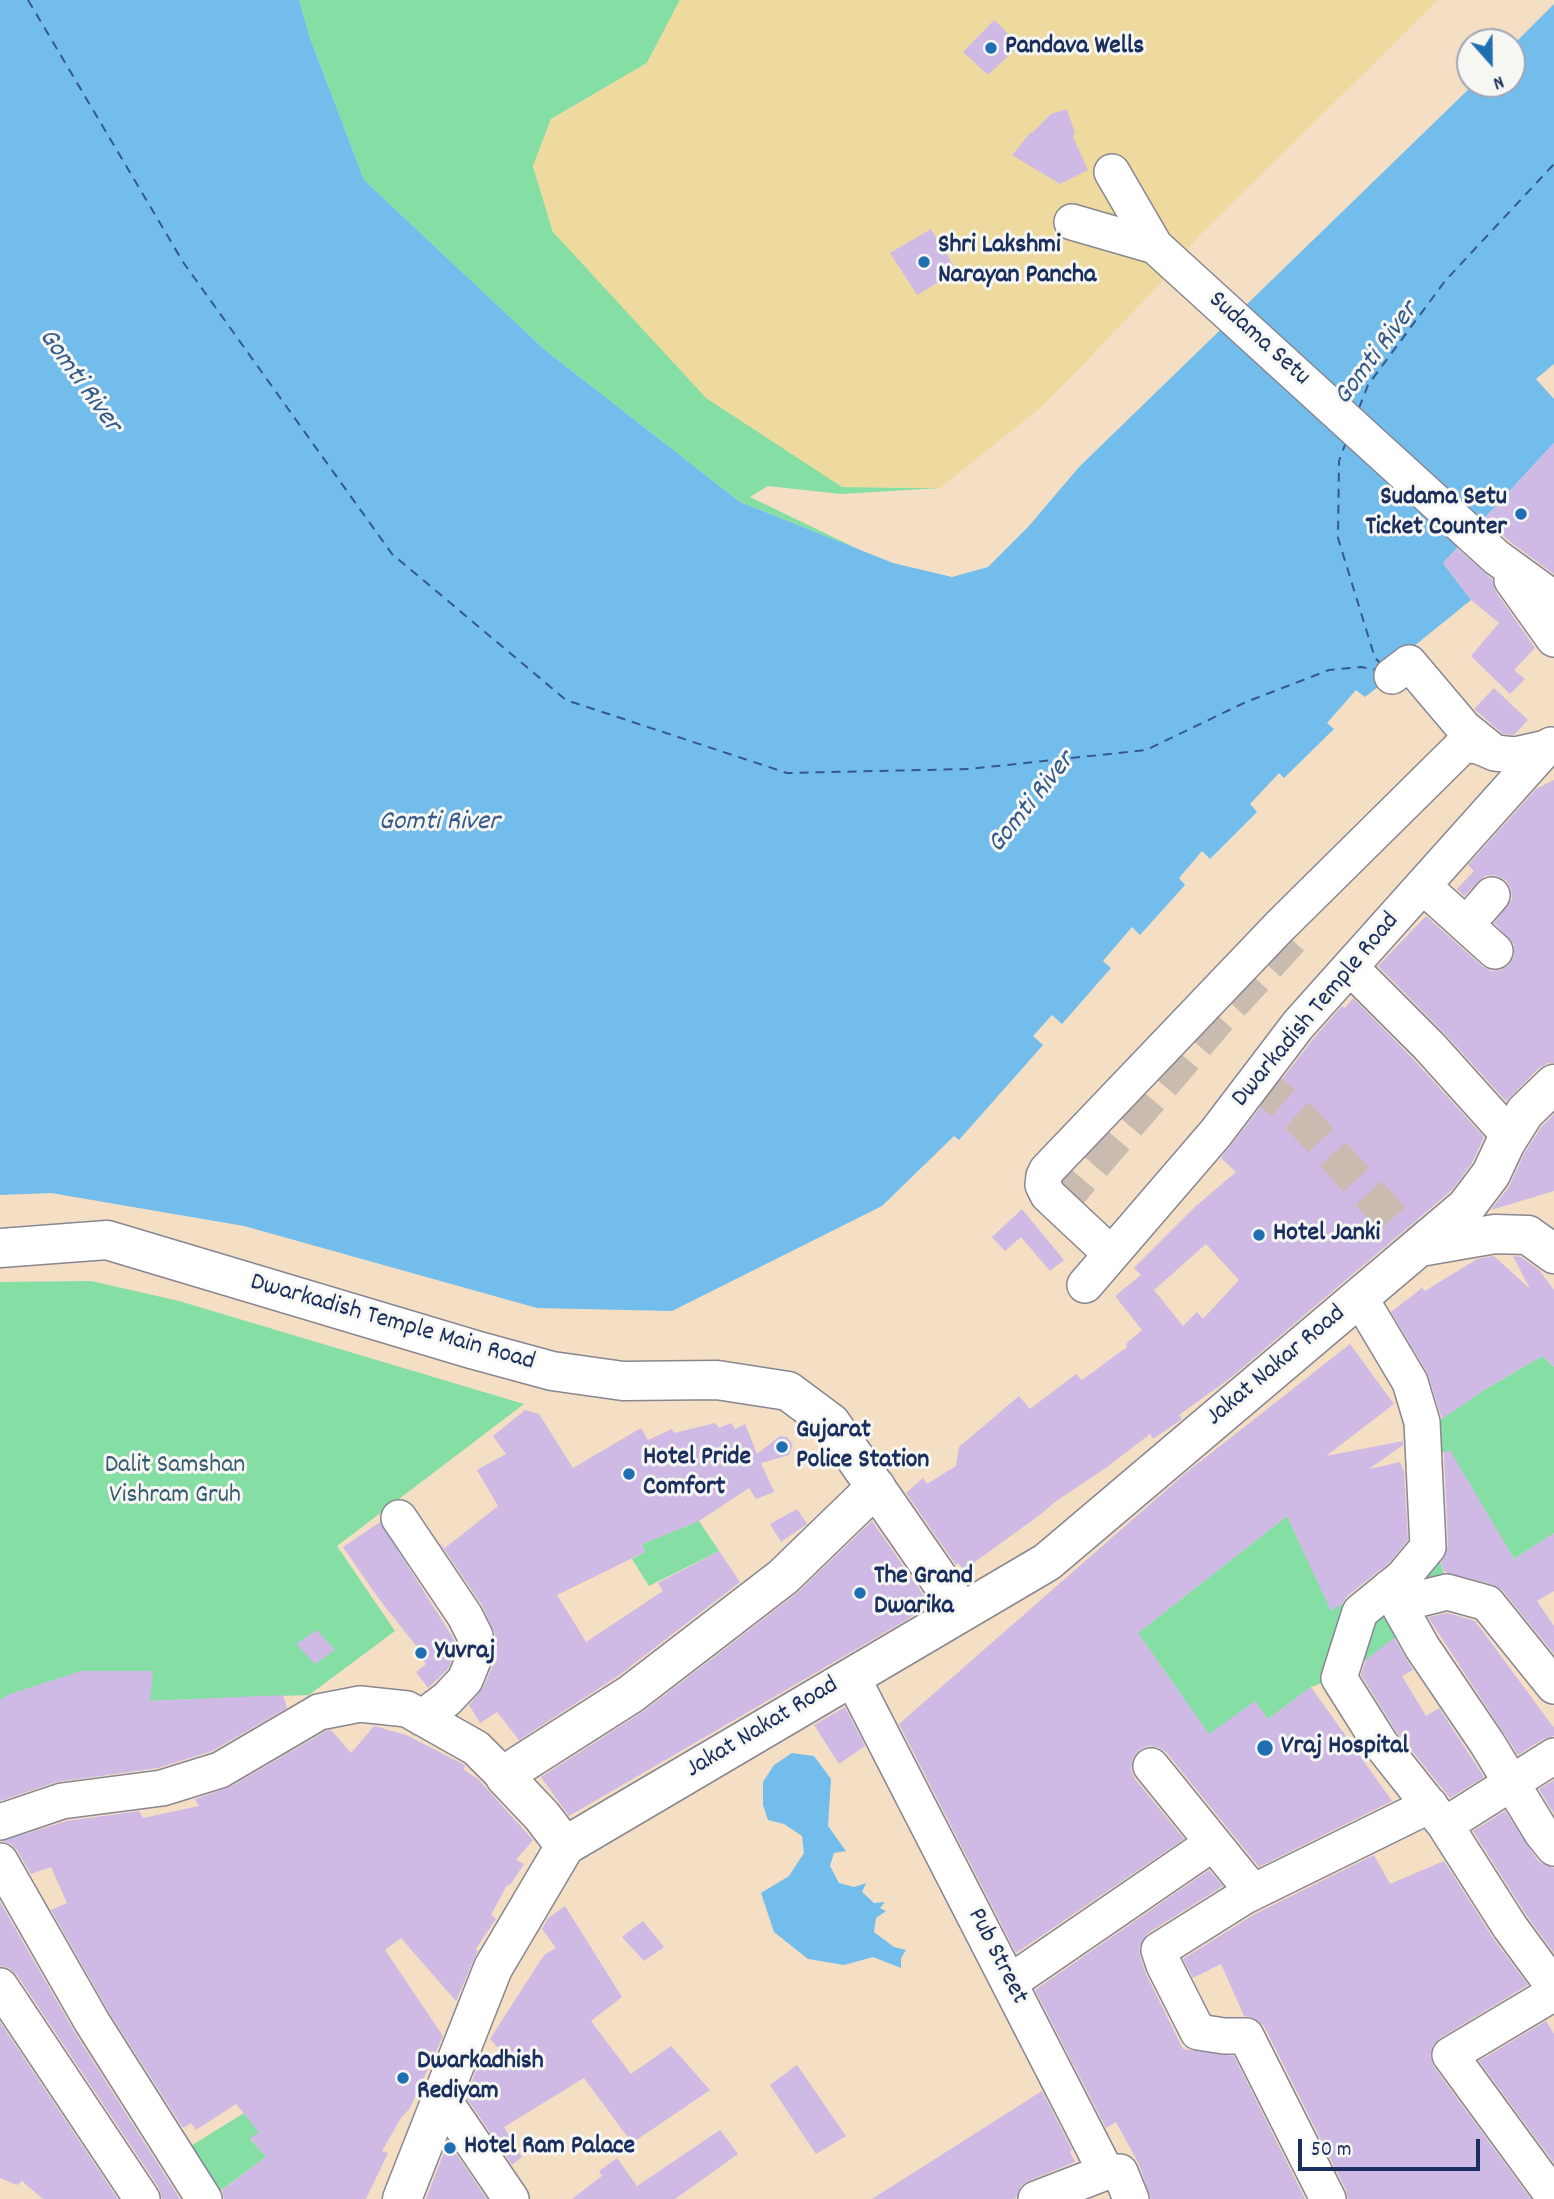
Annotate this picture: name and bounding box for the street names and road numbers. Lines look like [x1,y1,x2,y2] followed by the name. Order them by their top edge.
[1200,286,1316,394] street label: Sudama Setu
[1226,907,1408,1115] street label: Dwarkadish Temple Road
[246,1268,538,1380] street label: Dwarkadish Temple Main Road
[1201,1300,1353,1434] street label: Jakat Nakar Road
[681,1671,845,1787] street label: Jakat Nakat Road
[959,1904,1033,2010] street label: Pub Street

